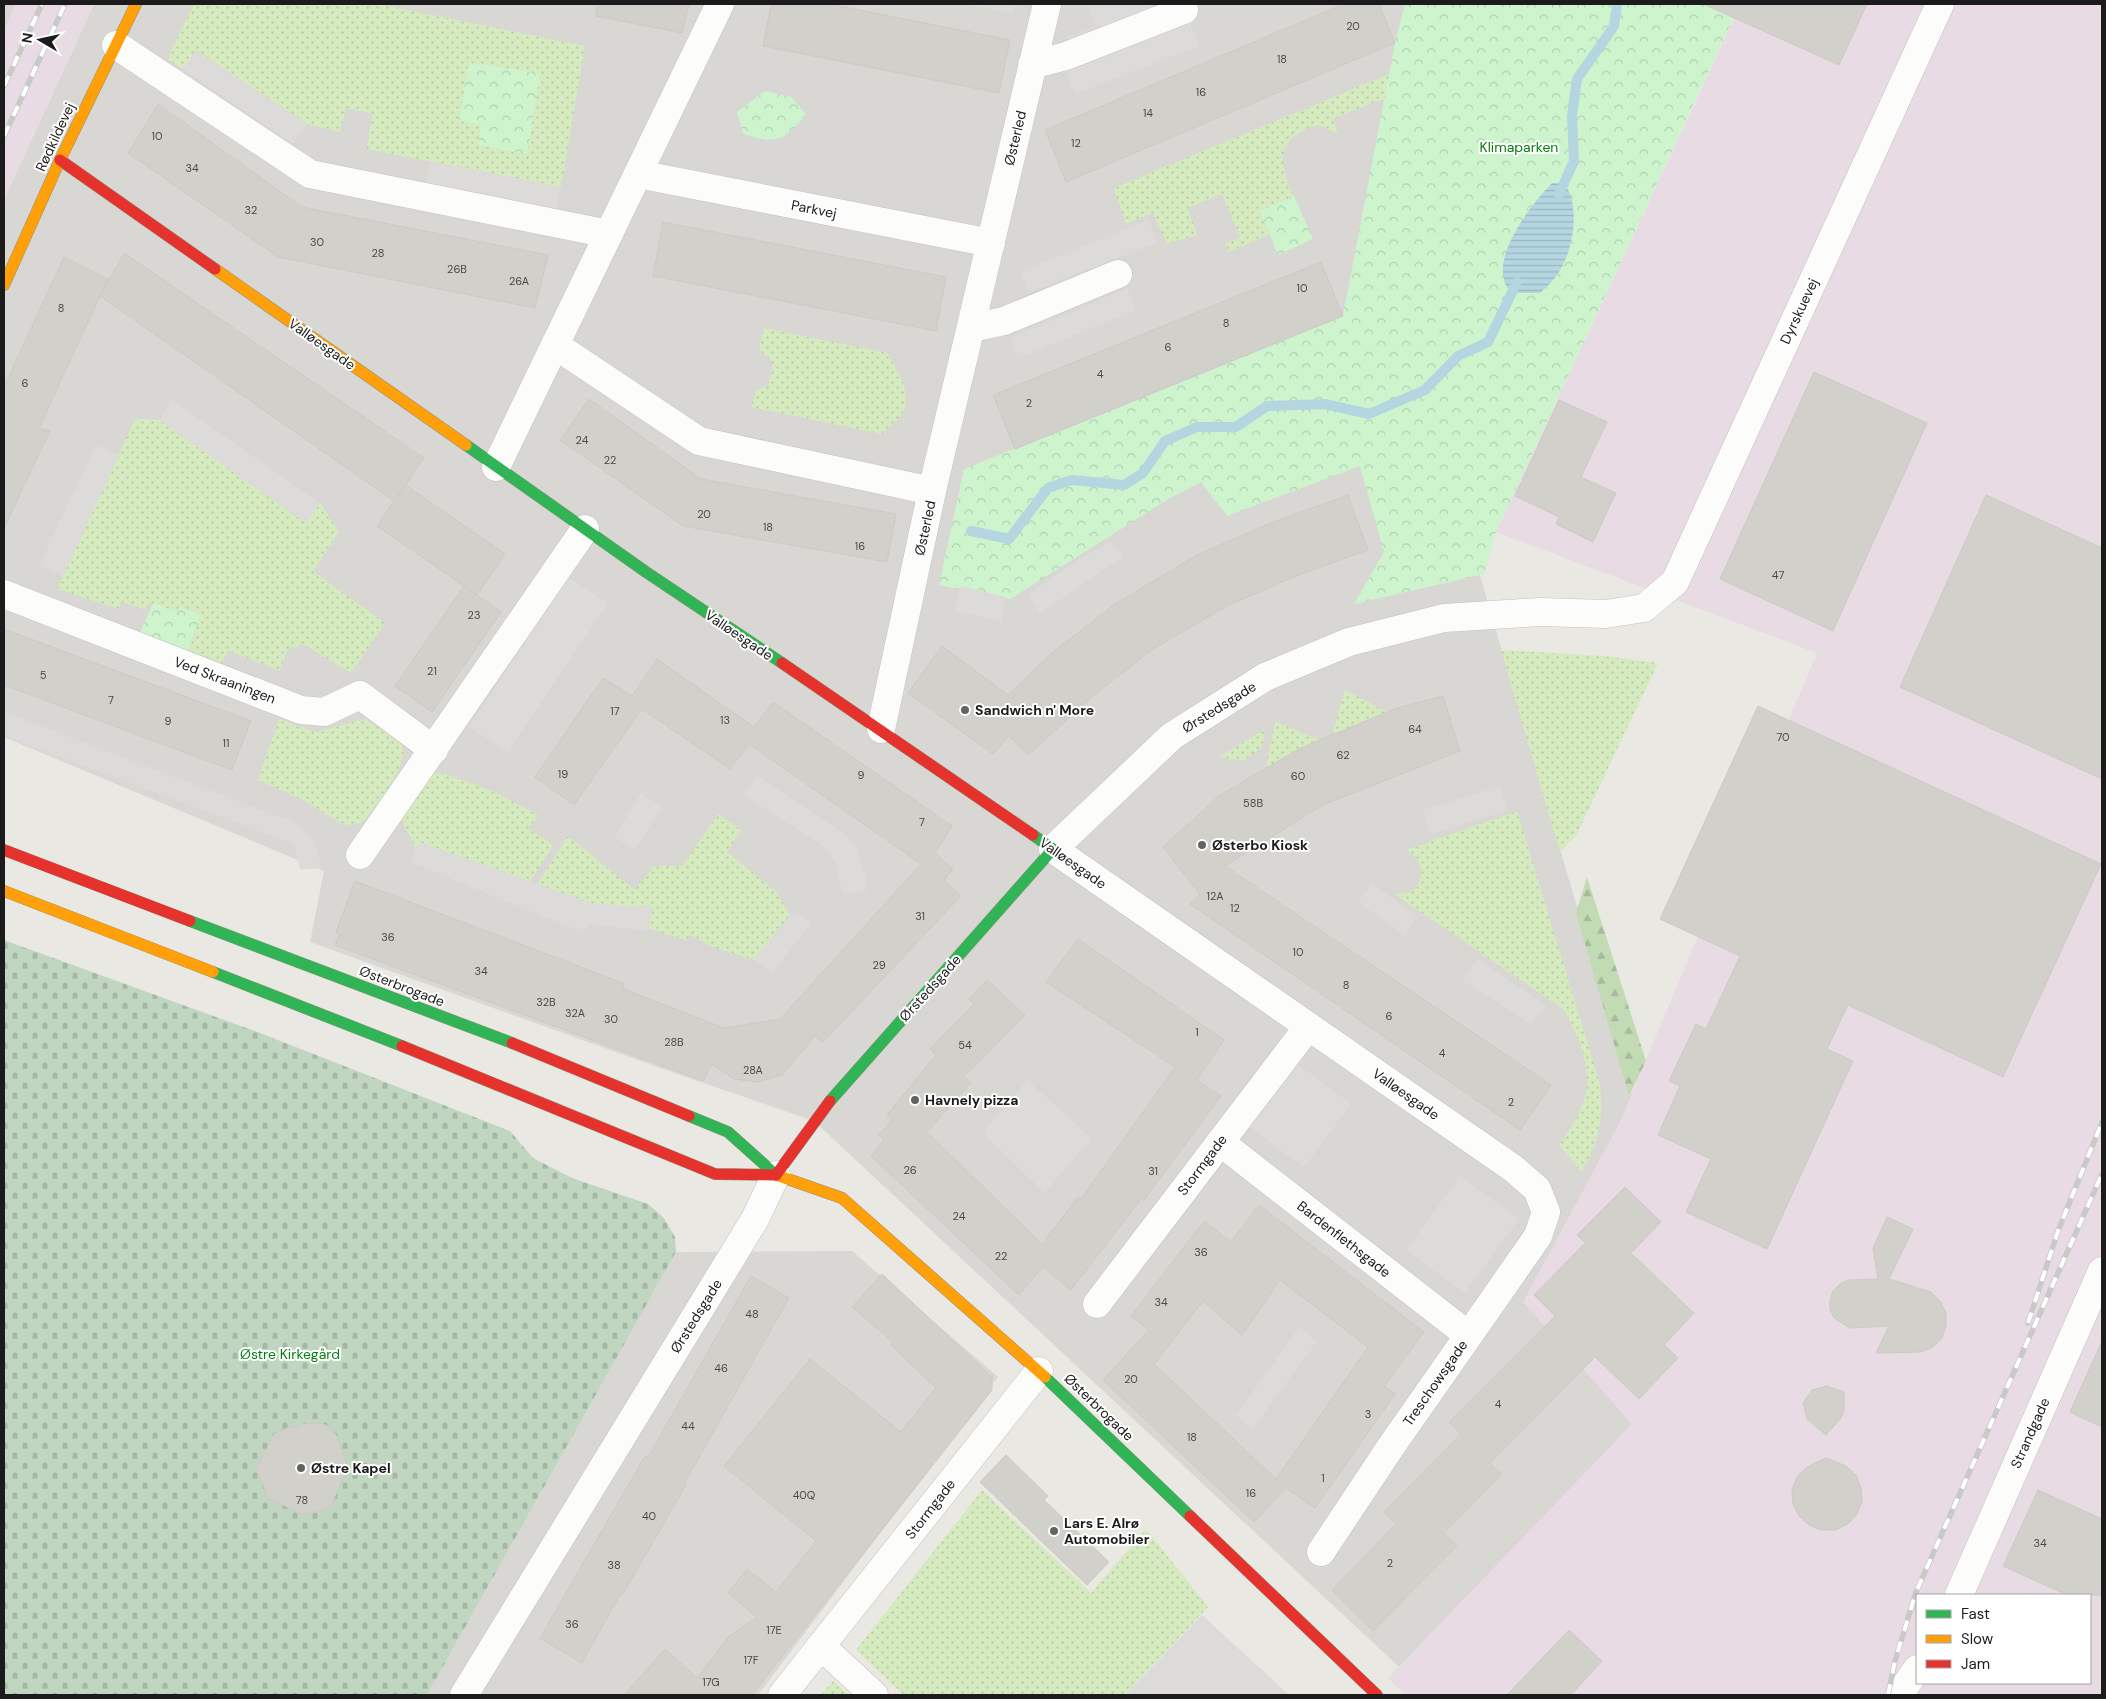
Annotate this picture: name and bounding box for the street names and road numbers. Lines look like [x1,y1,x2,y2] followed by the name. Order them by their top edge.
[31,100,79,174] street label: Rødkildevej
[1000,109,1030,167] street label: Østerled
[790,196,838,222] street label: Parkvej
[1776,275,1822,347] street label: Dyrskuevej
[285,314,359,374] street label: Valløesgade
[910,499,940,557] street label: Østerled
[702,606,776,664] street label: Valløesgade
[172,652,278,708] street label: Ved Skraaningen
[1179,677,1259,737] street label: Ørstedsgade
[1036,833,1110,893] street label: Valløesgade
[895,951,965,1025] street label: Ørstedsgade
[357,961,447,1011] street label: Østerbrogade
[1369,1064,1443,1124] street label: Valløesgade
[1173,1131,1231,1199] street label: Stormgade
[1294,1197,1395,1281] street label: Bardenflethsgade
[666,1276,726,1356] street label: Ørstedsgade
[1399,1336,1471,1429] street label: Treschowsgade
[1060,1369,1138,1445] street label: Østerbrogade
[2006,1395,2054,1471] street label: Strandgade
[901,1475,959,1543] street label: Stormgade

